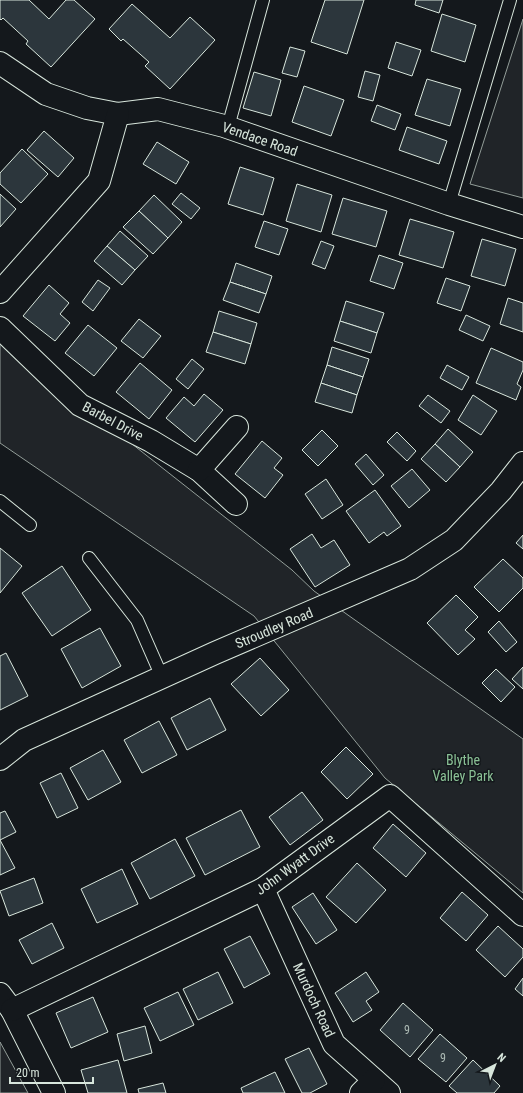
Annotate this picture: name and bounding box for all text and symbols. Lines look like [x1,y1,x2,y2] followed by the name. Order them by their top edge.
[220,119,300,159] street label: Vendace Road
[80,398,146,444] street label: Barbel Drive
[233,604,315,652] street label: Stroudley Road
[432,752,494,784] park label: Blythe Valley Park
[253,830,338,898] street label: John Wyatt Drive
[290,960,338,1040] street label: Murdoch Road
[404,1023,410,1037] house number: 9
[475,1045,515,1085] north arrow
[440,1051,446,1065] house number: 9
[494,1051,508,1065] text: N
[10,1059,93,1085] scale bar
[16,1066,40,1080] text: 20 m

